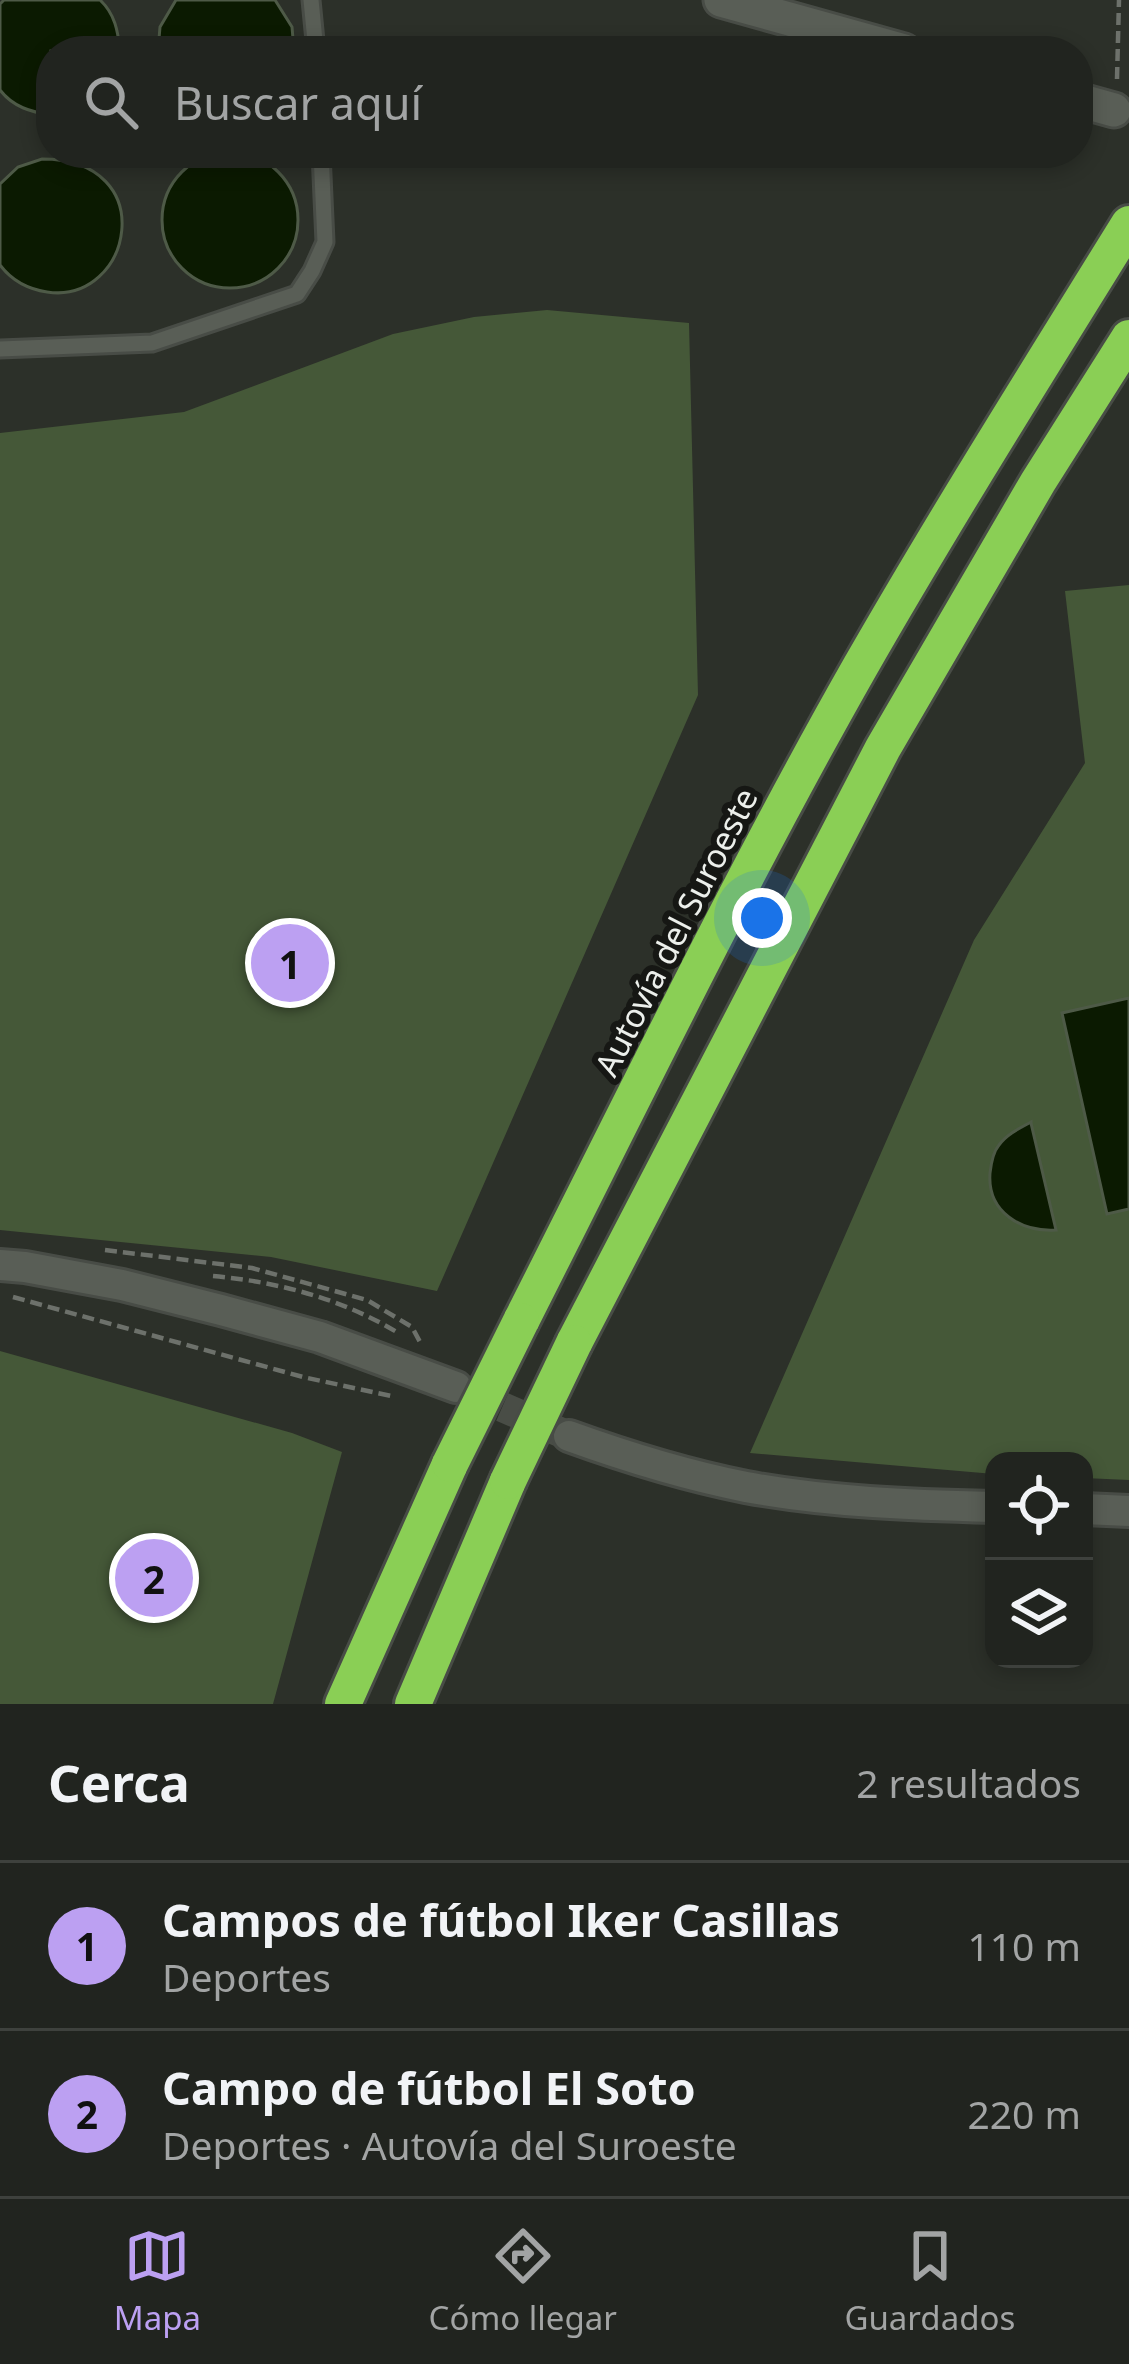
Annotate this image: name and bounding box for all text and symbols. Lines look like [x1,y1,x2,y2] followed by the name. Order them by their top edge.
[36,36,1093,168] search box
[78,69,144,135] icon: search
[174,72,422,133] text: Buscar aquí
[583,780,768,1083] street label: Autovía del Suroeste
[732,888,792,948] your location
[251,918,329,1008] pin: 1
[985,1452,1093,1668] map controls
[985,1452,1093,1560] button: locate
[115,1533,193,1623] pin: 2
[985,1560,1093,1668] button: layers
[48,1747,190,1817] text: Cerca
[856,1756,1081,1809] text: 2 resultados
[162,1889,840,1950] text: Campos de fútbol Iker Casillas
[76,1919,98,1972] text: 1
[967,1919,1081,1972] text: 110 m
[162,1950,331,2003] text: Deportes
[162,2057,696,2118] text: Campo de fútbol El Soto
[76,2087,98,2140] text: 2
[967,2087,1081,2140] text: 220 m
[162,2118,737,2171] text: Deportes · Autovía del Suroeste
[114,2223,201,2340] tab: Mapa
[429,2223,617,2340] tab: Cómo llegar
[844,2223,1015,2340] tab: Guardados

